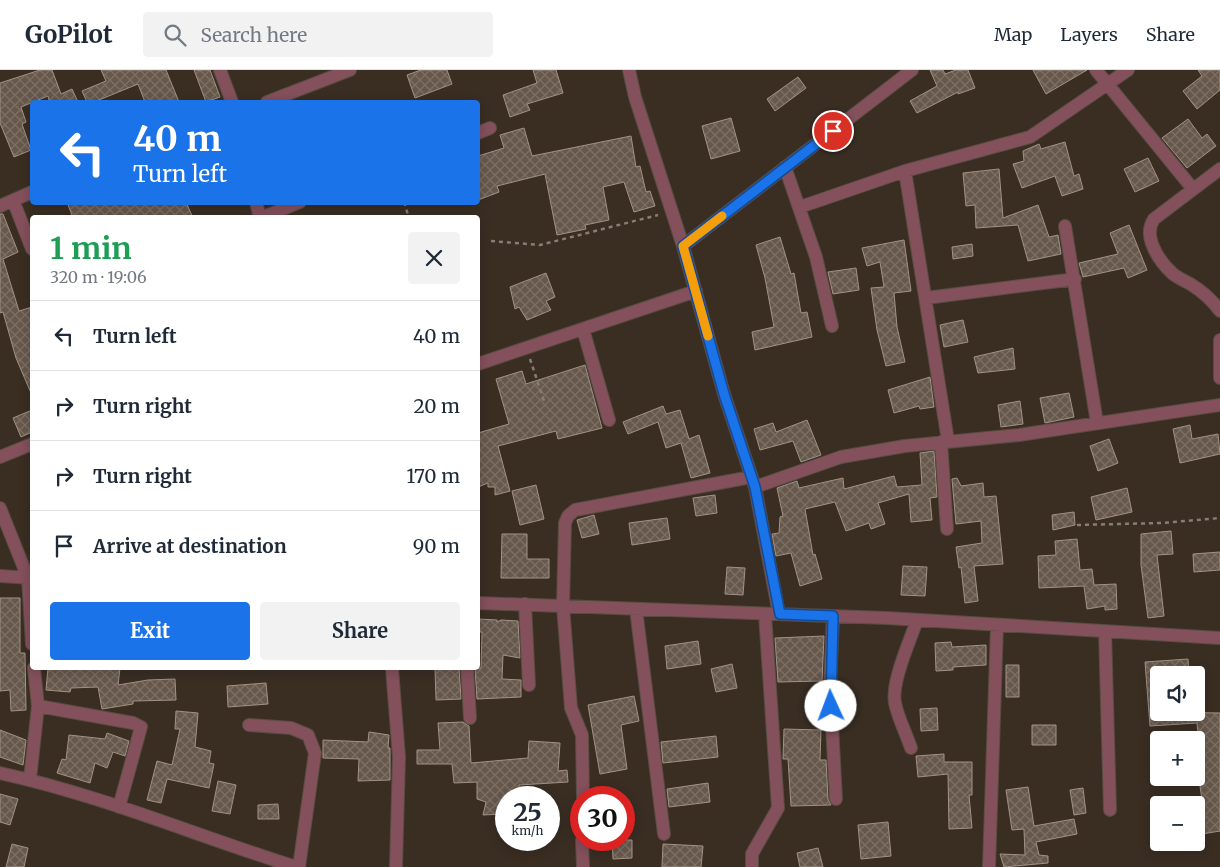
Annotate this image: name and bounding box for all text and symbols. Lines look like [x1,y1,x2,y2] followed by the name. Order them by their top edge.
[143,12,493,57] search box
[25,19,113,50] text: GoPilot
[161,21,189,49] icon: search
[201,23,307,47] text: Search here
[994,23,1032,46] text: Map
[1060,23,1118,46] text: Layers
[1146,23,1195,46] text: Share
[812,110,854,152] pin
[133,117,221,161] text: 40 m
[819,117,847,145] icon: arrive
[50,120,115,185] icon: left
[133,160,227,188] text: Turn left
[50,229,132,267] text: 1 min
[408,232,460,284] button: close
[50,267,147,287] text: 320 m · 19:06
[50,322,78,350] icon: left
[93,324,177,348] text: Turn left
[413,324,460,348] text: 40 m
[50,392,78,420] icon: right
[93,394,192,418] text: Turn right
[413,394,460,418] text: 20 m
[50,462,78,490] icon: right
[93,464,192,488] text: Turn right
[407,464,460,488] text: 170 m
[50,532,78,560] icon: arrive
[93,534,287,558] text: Arrive at destination
[413,534,460,558] text: 90 m
[50,602,250,660] button: Exit
[260,602,460,660] button: Share
[1150,666,1205,851] map controls
[1150,666,1205,721] button: sound
[804,679,856,731] position arrow
[1150,731,1205,786] button: +
[570,786,635,851] speed limit sign: 30
[513,796,542,828] text: 25
[1150,796,1205,851] button: −
[512,823,543,838] text: km/h

